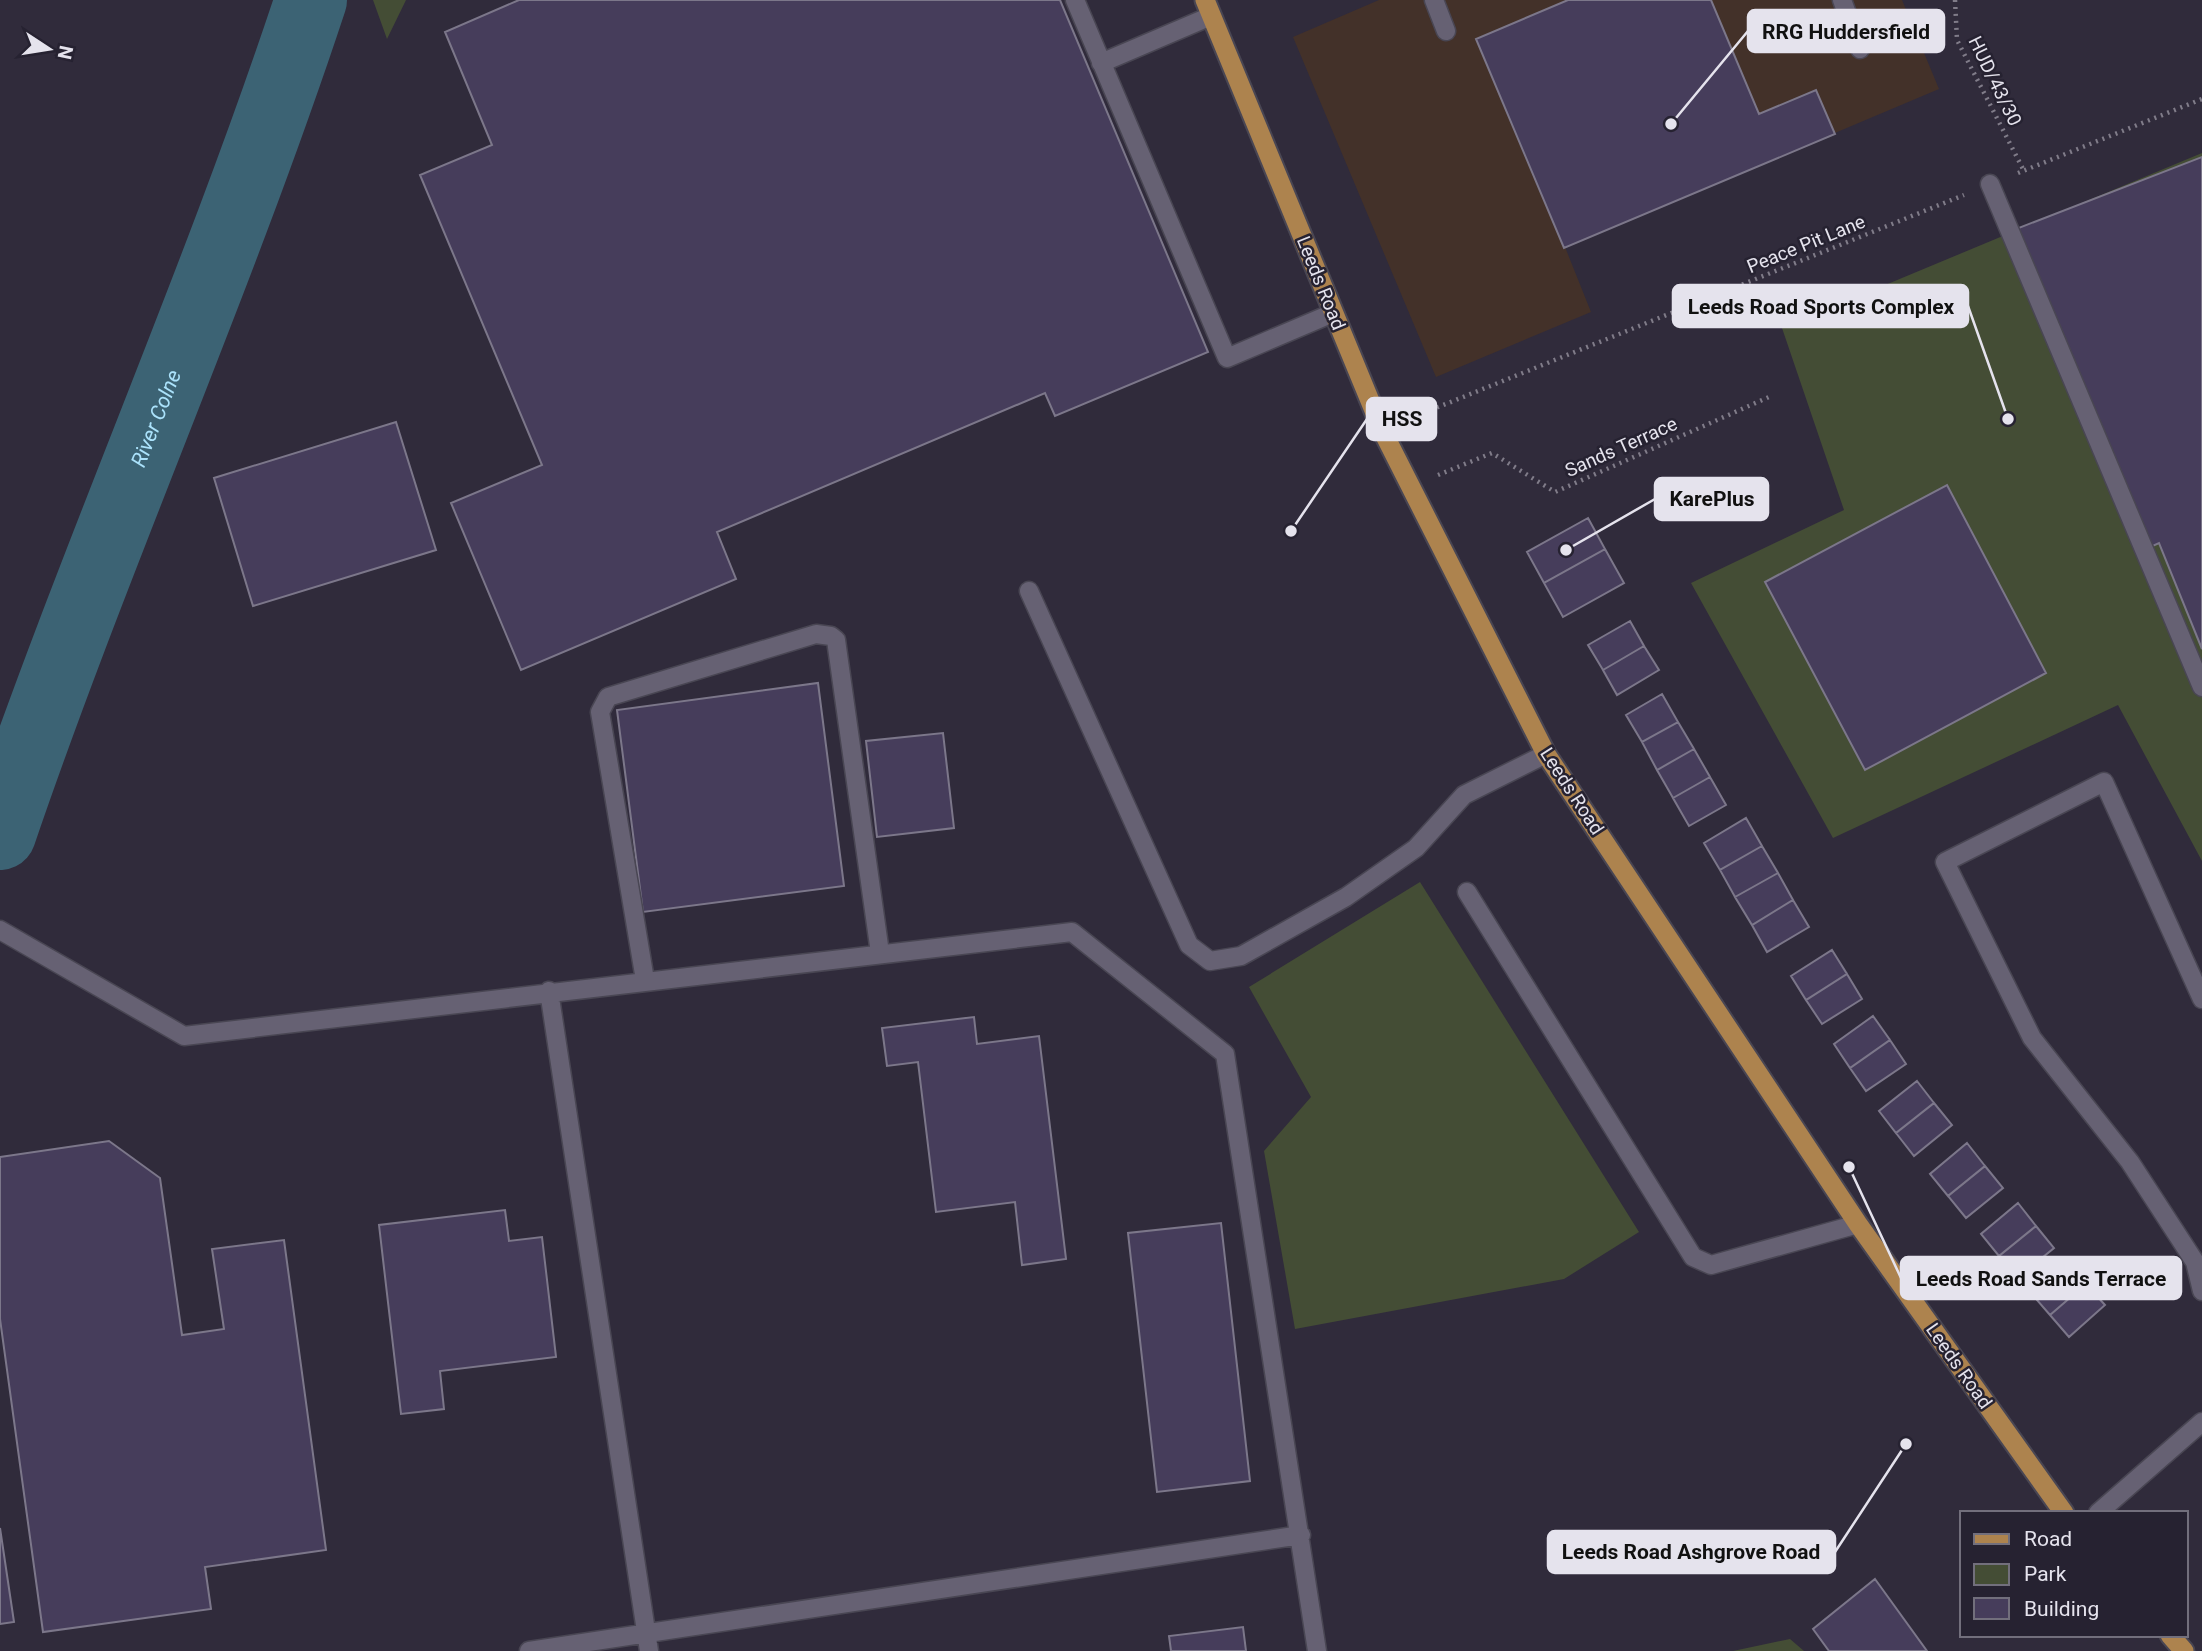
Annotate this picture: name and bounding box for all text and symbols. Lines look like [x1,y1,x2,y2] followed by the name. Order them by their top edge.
[1748,10,1944,52] callout: RRG Huddersfield
[14,14,84,84] north arrow
[1762,20,1930,44] text: RRG Huddersfield
[1963,32,2027,130] street label: HUD/43/30
[52,43,78,61] text: N
[1743,210,1869,278] street label: Peace Pit Lane
[1292,233,1350,333] street label: Leeds Road
[1673,285,1968,327] callout: Leeds Road Sports Complex
[1688,295,1955,319] text: Leeds Road Sports Complex
[126,366,186,470] water label: River Colne
[1367,398,1436,440] callout: HSS
[1382,407,1422,431] text: HSS
[1561,412,1681,482] street label: Sands Terrace
[1655,478,1768,520] callout: KarePlus
[1669,487,1755,511] text: KarePlus
[1535,743,1609,839] street label: Leeds Road
[1901,1257,2181,1299] callout: Leeds Road Sands Terrace
[1916,1267,2166,1291] text: Leeds Road Sands Terrace
[1921,1319,1997,1413] street label: Leeds Road
[1960,1511,2188,1637] legend
[2024,1527,2072,1551] text: Road
[1548,1531,1835,1573] callout: Leeds Road Ashgrove Road
[1562,1540,1820,1564] text: Leeds Road Ashgrove Road
[2024,1562,2067,1586] text: Park
[2024,1597,2099,1621] text: Building

